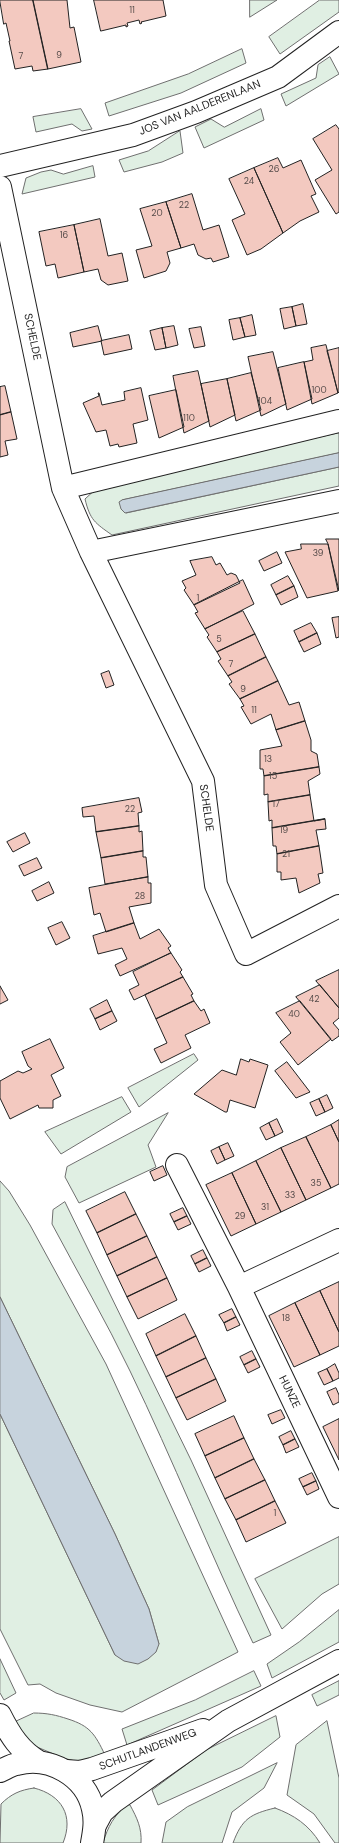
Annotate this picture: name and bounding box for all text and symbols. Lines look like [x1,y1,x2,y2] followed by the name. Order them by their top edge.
[129,6,135,16] house number: 11
[56,51,62,61] house number: 9
[19,52,23,62] house number: 7
[137,78,263,138] street label: JOS VAN AALDERENLAAN
[269,165,279,175] house number: 26
[244,177,254,187] house number: 24
[179,201,189,211] house number: 22
[151,209,163,219] house number: 20
[60,231,68,241] house number: 16
[21,312,43,362] street label: SCHELDE
[311,386,327,396] house number: 100
[258,397,272,407] house number: 104
[183,414,195,424] house number: 110
[313,549,323,559] house number: 39
[197,594,199,604] house number: 1
[216,635,222,645] house number: 5
[229,660,233,670] house number: 7
[240,685,246,695] house number: 9
[251,706,257,716] house number: 11
[264,755,272,765] house number: 13
[269,772,277,782] house number: 15
[196,784,216,832] street label: SCHELDE
[272,800,280,810] house number: 17
[125,805,135,815] house number: 22
[280,826,288,836] house number: 19
[282,850,290,860] house number: 21
[135,892,145,902] house number: 28
[309,995,319,1005] house number: 42
[288,1010,300,1020] house number: 40
[311,1179,321,1189] house number: 35
[285,1191,295,1201] house number: 33
[261,1203,269,1213] house number: 31
[235,1212,245,1222] house number: 29
[282,1314,290,1324] house number: 18
[276,1374,302,1410] street label: HUNZE
[274,1509,276,1519] house number: 1
[98,1726,198,1774] street label: SCHUTLANDENWEG

